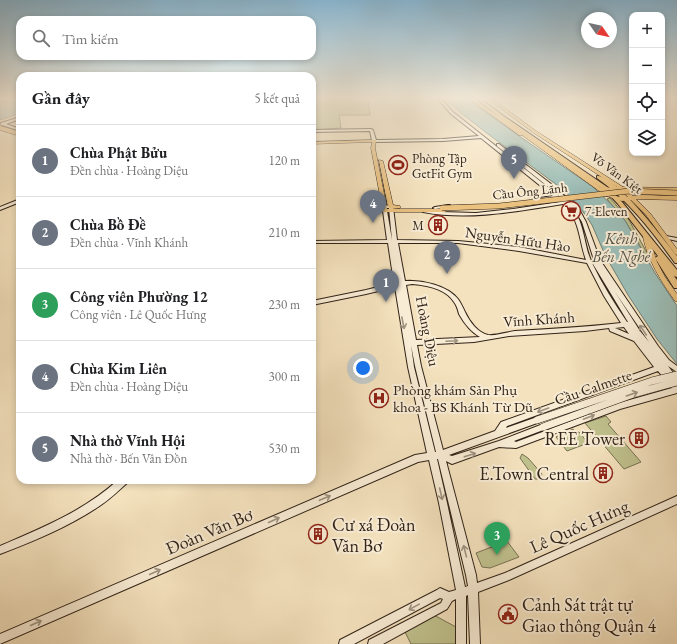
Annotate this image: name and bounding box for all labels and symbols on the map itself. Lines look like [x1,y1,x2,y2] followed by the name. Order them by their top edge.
[581,12,617,48] north arrow
[501,146,527,179] pin: 5
[588,149,646,197] street label: Võ Văn Kiệt
[412,150,472,182] place label: Phòng Tập GetFit Gym
[387,154,409,176] sports icon: Phòng Tập GetFit Gym
[492,179,569,203] street label: Cầu Ông Lãnh
[360,190,386,223] pin: 4
[560,200,582,222] supermarket icon: 7-Eleven
[585,203,628,220] place label: 7-Eleven
[427,214,449,236] building icon: M
[412,217,424,234] place label: M
[464,222,572,256] street label: Nguyễn Hữu Hào
[591,228,652,267] water label: Kênh Bến Nghé
[434,241,460,274] pin: 2
[373,269,399,302] pin: 1
[412,294,444,368] street label: Hoàng Diệu
[503,307,576,331] street label: Vĩnh Khánh
[399,316,407,329] one-way arrow
[639,324,647,335] one-way arrow
[445,338,458,345] one-way arrow
[353,358,373,378] your location
[552,365,634,409] street label: Cầu Calmette
[393,380,533,416] place label: Phòng khám Sản Phụ khoa - BS Khánh Từ Dũ
[368,387,390,409] hospital icon: Phòng khám Sản Phụ khoa - BS Khánh Từ Dũ
[626,390,638,398] one-way arrow
[538,407,550,415] one-way arrow
[582,413,594,421] one-way arrow
[545,427,625,450] place label: REE Tower
[628,427,650,449] building icon: REE Tower
[463,450,475,458] one-way arrow
[479,462,589,485] place label: E.Town Central
[592,462,614,484] building icon: E.Town Central
[438,487,446,500] one-way arrow
[319,493,331,501] one-way arrow
[526,494,632,558] street label: Lê Quốc Hưng
[162,502,257,560] street label: Đoàn Văn Bơ
[332,513,416,557] place label: Cư xá Đoàn Văn Bơ
[268,516,280,523] one-way arrow
[484,522,510,555] pin: 3
[307,523,329,545] building icon: Cư xá Đoàn Văn Bơ
[461,545,468,558] one-way arrow
[149,567,161,575] one-way arrow
[522,593,656,637] place label: Cảnh Sát trật tự Giao thông Quận 4
[408,603,420,611] one-way arrow
[497,603,519,625] public building icon: Cảnh Sát trật tự Giao thông Quận 4
[29,619,41,627] one-way arrow

